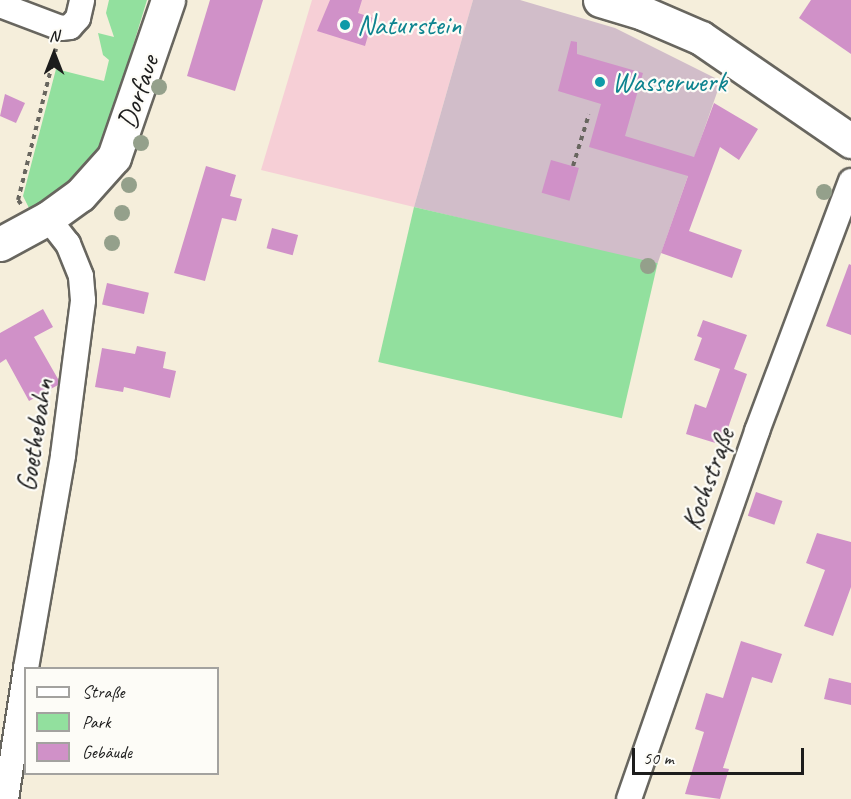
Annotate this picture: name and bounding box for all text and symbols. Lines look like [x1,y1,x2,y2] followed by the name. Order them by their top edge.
[357,8,461,42] place label: Naturstein
[338,18,352,32] marker: Naturstein
[24,24,84,84] north arrow
[49,26,59,46] text: N
[110,51,166,133] street label: Dorfaue
[612,65,727,99] place label: Wasserwerk
[593,75,607,89] marker: Wasserwerk
[10,376,60,494] street label: Goethebahn
[674,424,742,534] street label: Kochstraße
[24,667,219,775] legend
[82,681,124,703] text: Straße
[82,711,111,733] text: Park
[635,736,808,774] scale bar
[82,741,132,763] text: Gebäude
[643,747,674,769] text: 50 m

